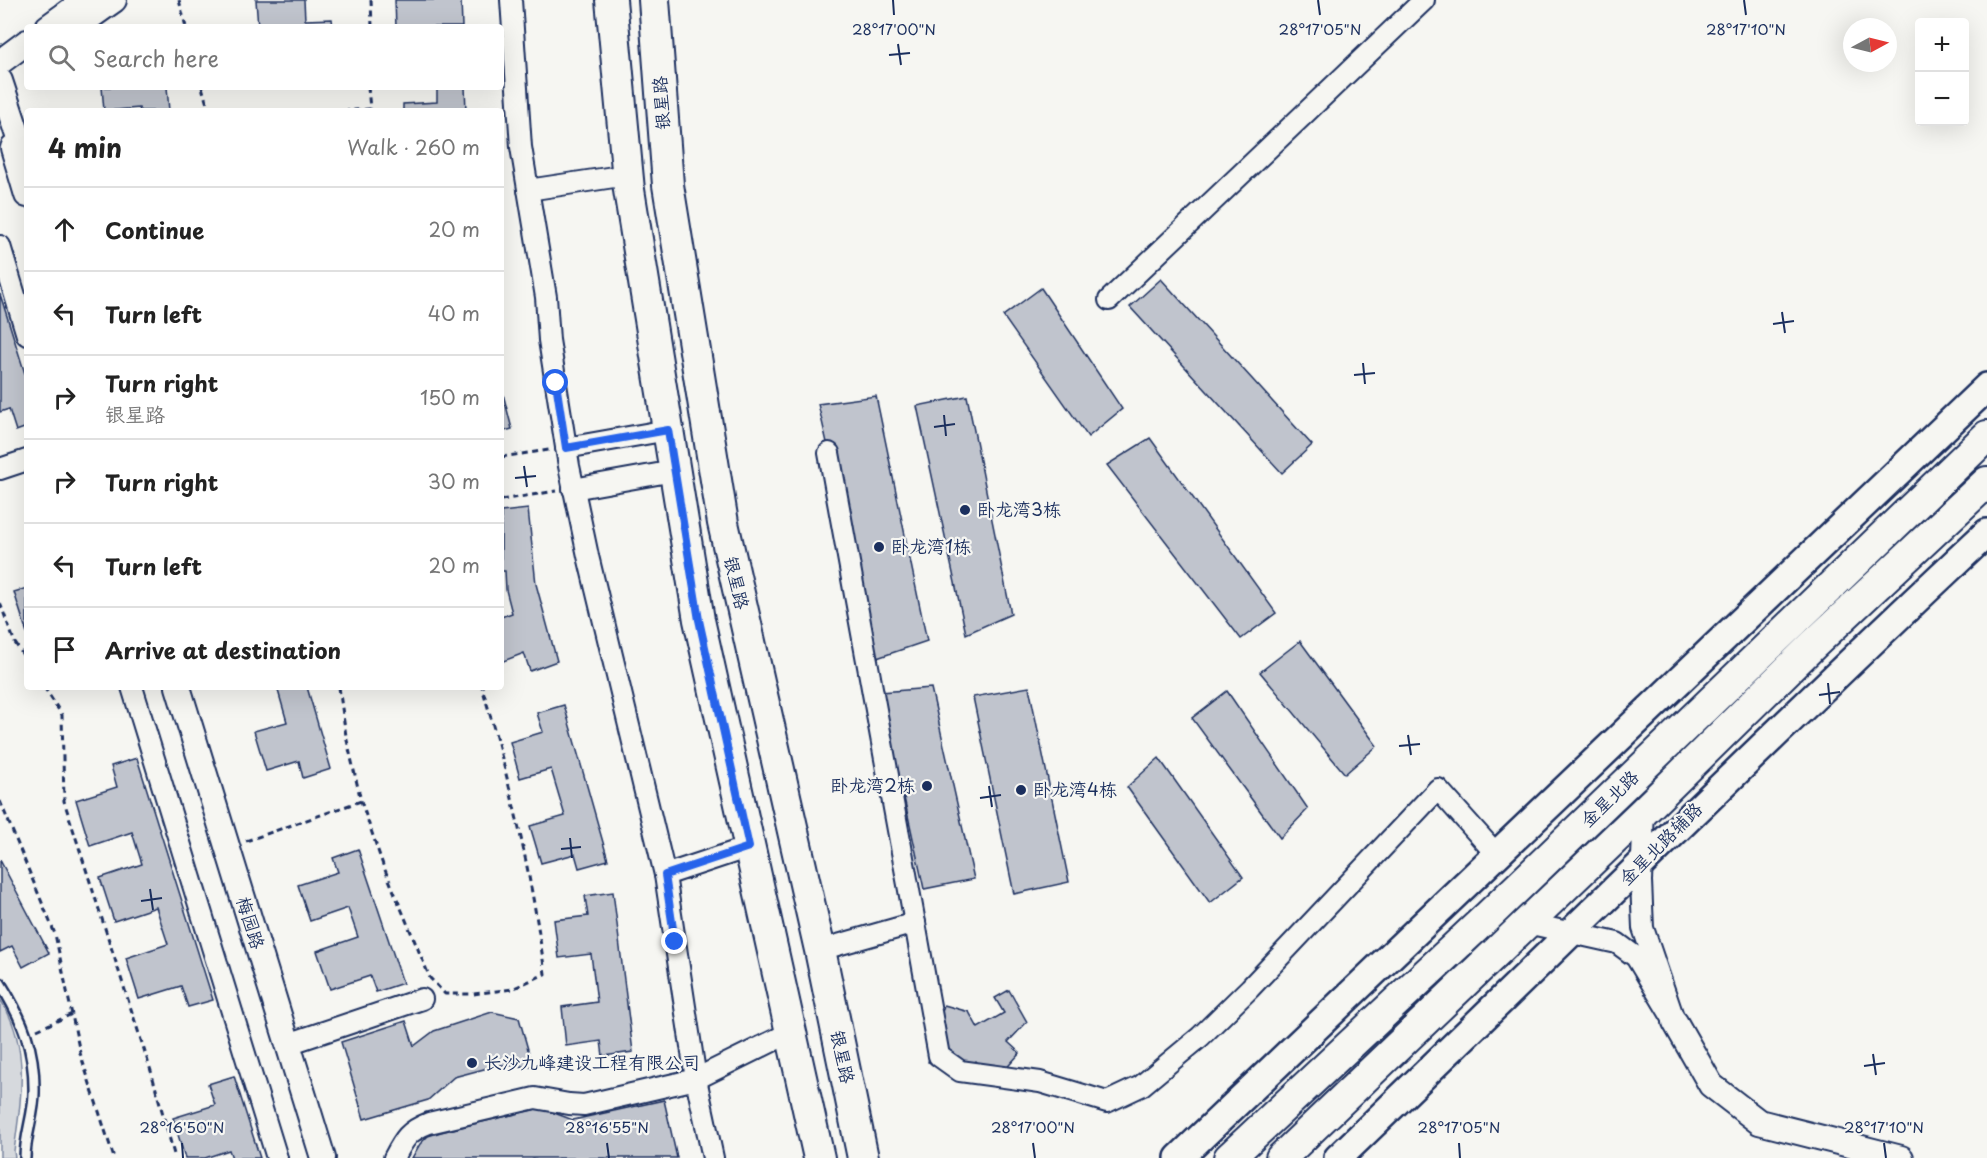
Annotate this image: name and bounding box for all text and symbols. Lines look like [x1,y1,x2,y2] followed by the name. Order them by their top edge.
[852,17,936,40] text: 28°17'00"N
[1279,17,1361,40] text: 28°17'05"N
[1706,17,1786,40] text: 28°17'10"N
[1843,18,1897,72] north arrow
[1915,18,1969,126] map controls
[1915,18,1969,72] button: +
[24,24,504,90] search box
[45,41,78,74] icon: search
[93,41,219,74] text: Search here
[1915,72,1969,126] button: −
[645,75,676,131] street label: 银星路
[48,128,122,167] text: 4 min
[347,132,480,162] text: Walk · 260 m
[48,213,81,246] icon: ahead
[105,213,204,246] text: Continue
[428,214,480,244] text: 20 m
[48,297,81,330] icon: left
[105,297,202,330] text: Turn left
[428,298,480,328] text: 40 m
[105,366,218,399] text: Turn right
[542,369,568,395] route start
[48,381,81,414] icon: right
[420,382,480,412] text: 150 m
[105,399,165,429] text: 银星路
[48,465,81,498] icon: right
[105,465,218,498] text: Turn right
[427,466,480,496] text: 30 m
[977,495,1061,522] place label: 卧龙湾3栋
[958,503,972,517] marker: 卧龙湾3栋
[891,532,971,559] place label: 卧龙湾1栋
[872,540,886,554] marker: 卧龙湾1栋
[48,549,81,582] icon: left
[105,549,202,582] text: Turn left
[428,550,480,580] text: 20 m
[718,553,757,612] street label: 银星路
[48,633,81,666] icon: arrive
[105,633,341,666] text: Arrive at destination
[1574,763,1644,833] street label: 金星北路
[830,771,915,798] place label: 卧龙湾2栋
[1033,775,1117,802] place label: 卧龙湾4栋
[920,779,934,793] marker: 卧龙湾2栋
[1014,783,1028,797] marker: 卧龙湾4栋
[1612,795,1708,891] street label: 金星北路辅路
[231,893,272,952] street label: 梅园路
[661,928,687,954] route end
[825,1027,862,1086] street label: 银星路
[484,1048,700,1075] place label: 长沙九峰建设工程有限公司
[465,1056,479,1070] marker: 长沙九峰建设工程有限公司
[140,1115,224,1138] text: 28°16'50"N
[565,1115,649,1138] text: 28°16'55"N
[991,1115,1075,1138] text: 28°17'00"N
[1418,1115,1500,1138] text: 28°17'05"N
[1844,1115,1924,1138] text: 28°17'10"N

